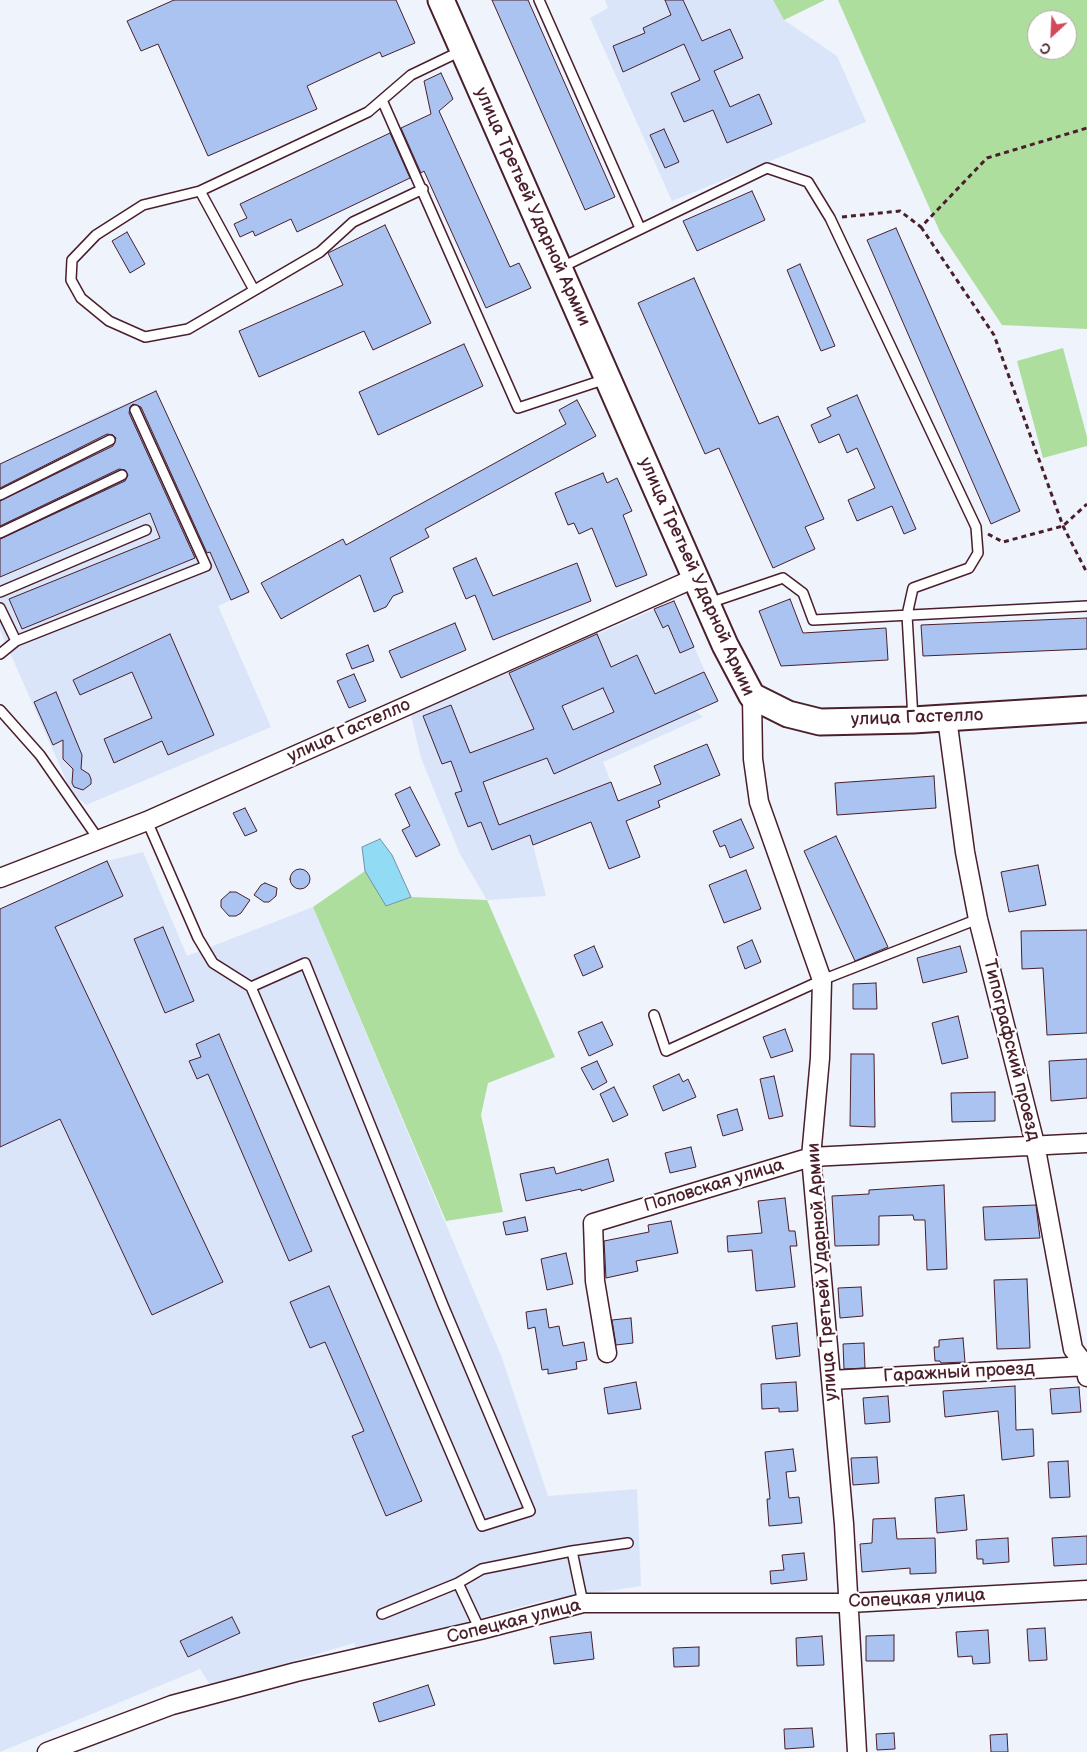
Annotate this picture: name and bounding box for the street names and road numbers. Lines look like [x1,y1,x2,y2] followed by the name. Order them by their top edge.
[469,84,595,330] street label: улица Третьей Ударной Армии
[633,454,759,700] street label: улица Третьей Ударной Армии
[284,694,414,768] street label: улица Гастелло
[851,705,983,731] street label: улица Гастелло
[978,957,1044,1143] street label: Типографский проезд
[803,1142,843,1402] street label: улица Третьей Ударной Армии
[641,1154,787,1218] street label: Половская улица
[883,1358,1035,1388] street label: Гаражный проезд
[848,1585,986,1613] street label: Сопецкая улица
[445,1595,583,1649] street label: Сопецкая улица

